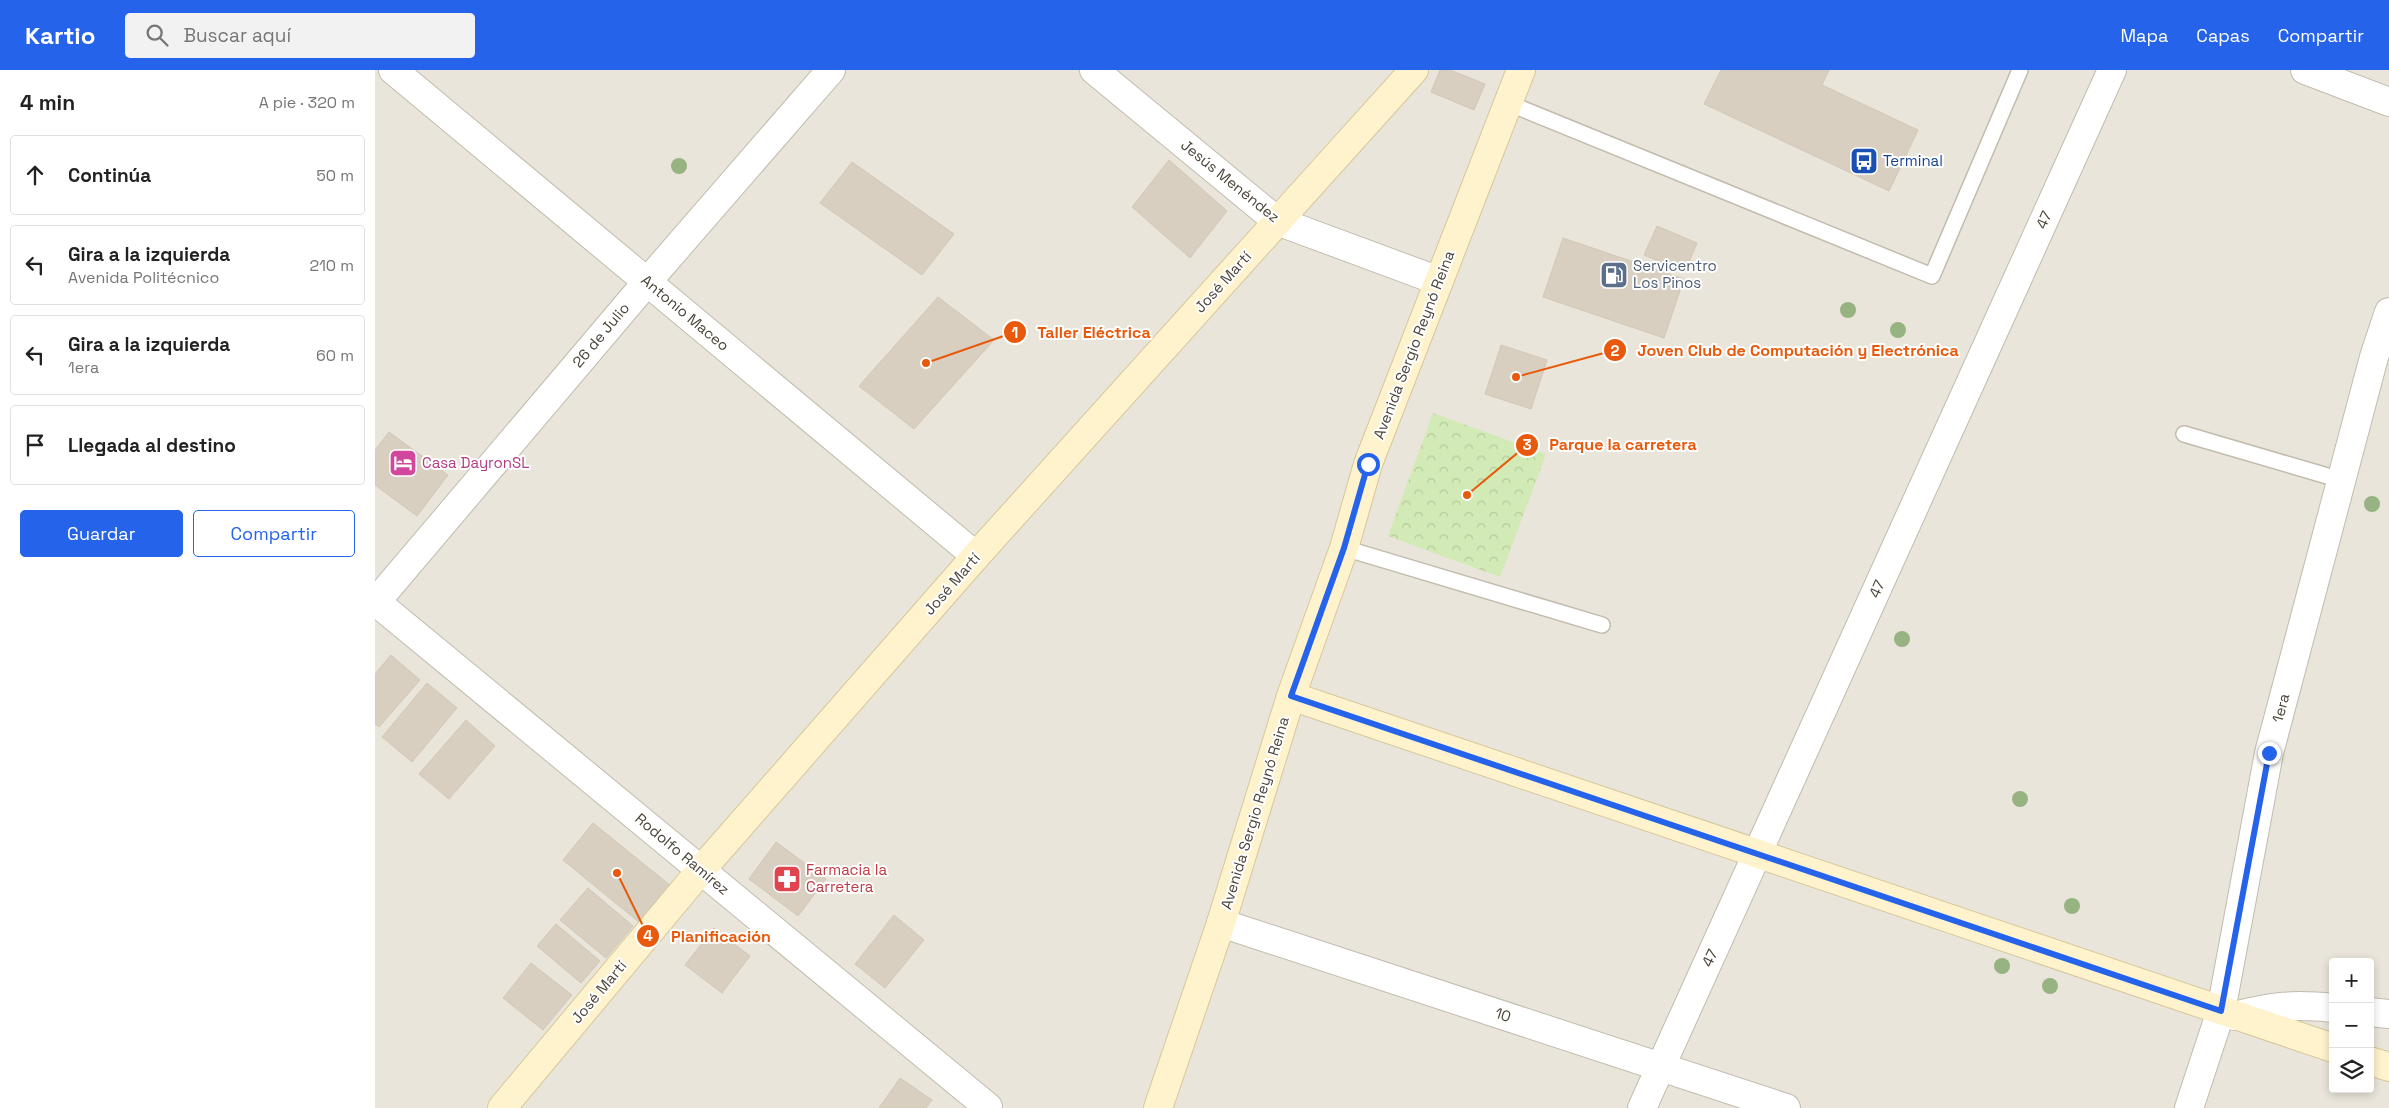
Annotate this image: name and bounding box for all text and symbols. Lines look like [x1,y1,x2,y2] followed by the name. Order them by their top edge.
[125,13,475,58] search box
[25,20,95,51] text: Kartio
[143,21,171,49] icon: search
[183,23,291,48] text: Buscar aquí
[2120,24,2168,47] text: Mapa
[2196,24,2250,47] text: Capas
[2278,24,2364,47] text: Compartir
[20,89,75,116] text: 4 min
[259,92,355,113] text: A pie · 320 m
[1177,135,1283,226] street label: Jesús Menéndez
[1849,146,1879,176] bus stop icon: Terminal
[1883,151,1943,170] place label: Terminal
[21,161,49,189] icon: ahead
[68,163,151,188] text: Continúa
[316,165,354,186] text: 50 m
[2031,208,2056,232] street label: 47
[68,242,230,267] text: Gira a la izquierda
[1190,247,1255,316] street label: José Martí
[1369,248,1458,442] street label: Avenida Sergio Reynó Reina
[21,251,49,279] icon: left
[310,255,354,276] text: 210 m
[1633,256,1717,292] place label: Servicentro Los Pinos
[1599,260,1629,290] fuel station icon: Servicentro Los Pinos
[68,267,219,288] text: Avenida Politécnico
[638,270,733,355] street label: Antonio Maceo
[568,298,633,371] street label: 26 de Julio
[1002,317,1161,348] callout: Taller Eléctrica
[1037,322,1151,343] text: Taller Eléctrica
[1012,323,1018,342] text: 1
[68,332,230,357] text: Gira a la izquierda
[1603,335,1969,366] callout: Joven Club de Computación y Electrónica
[1637,340,1959,361] text: Joven Club de Computación y Electrónica
[21,341,49,369] icon: left
[1611,341,1620,360] text: 2
[316,345,354,366] text: 60 m
[68,357,99,378] text: 1era
[1514,429,1707,460] callout: Parque la carretera
[21,431,49,459] icon: arrive
[68,433,236,458] text: Llegada al destino
[1549,434,1697,455] text: Parque la carretera
[1522,435,1532,454] text: 3
[388,448,418,478] hotel icon: Casa DayronSL
[422,453,529,472] place label: Casa DayronSL
[1357,453,1380,476] route start
[20,510,183,557] button: Guardar
[193,510,355,557] button: Compartir
[919,548,984,619] street label: José Martí
[1864,577,1889,601] street label: 47
[2268,691,2294,724] street label: 1era
[1216,714,1293,911] street label: Avenida Sergio Reynó Reina
[2258,742,2281,765] route end
[631,809,733,899] street label: Rodolfo Ramírez
[806,860,887,896] place label: Farmacia la Carretera
[772,864,802,894] pharmacy icon: Farmacia la Carretera
[636,921,780,952] callout: Planificación
[643,926,653,945] text: 4
[671,926,771,947] text: Planificación
[1697,946,1722,970] street label: 47
[567,956,631,1027] street label: José Martí
[2329,958,2374,1093] map controls
[2329,958,2374,1003] button: +
[1493,1003,1514,1026] street label: 10
[2329,1003,2374,1048] button: −
[2329,1048,2374,1093] button: layers

